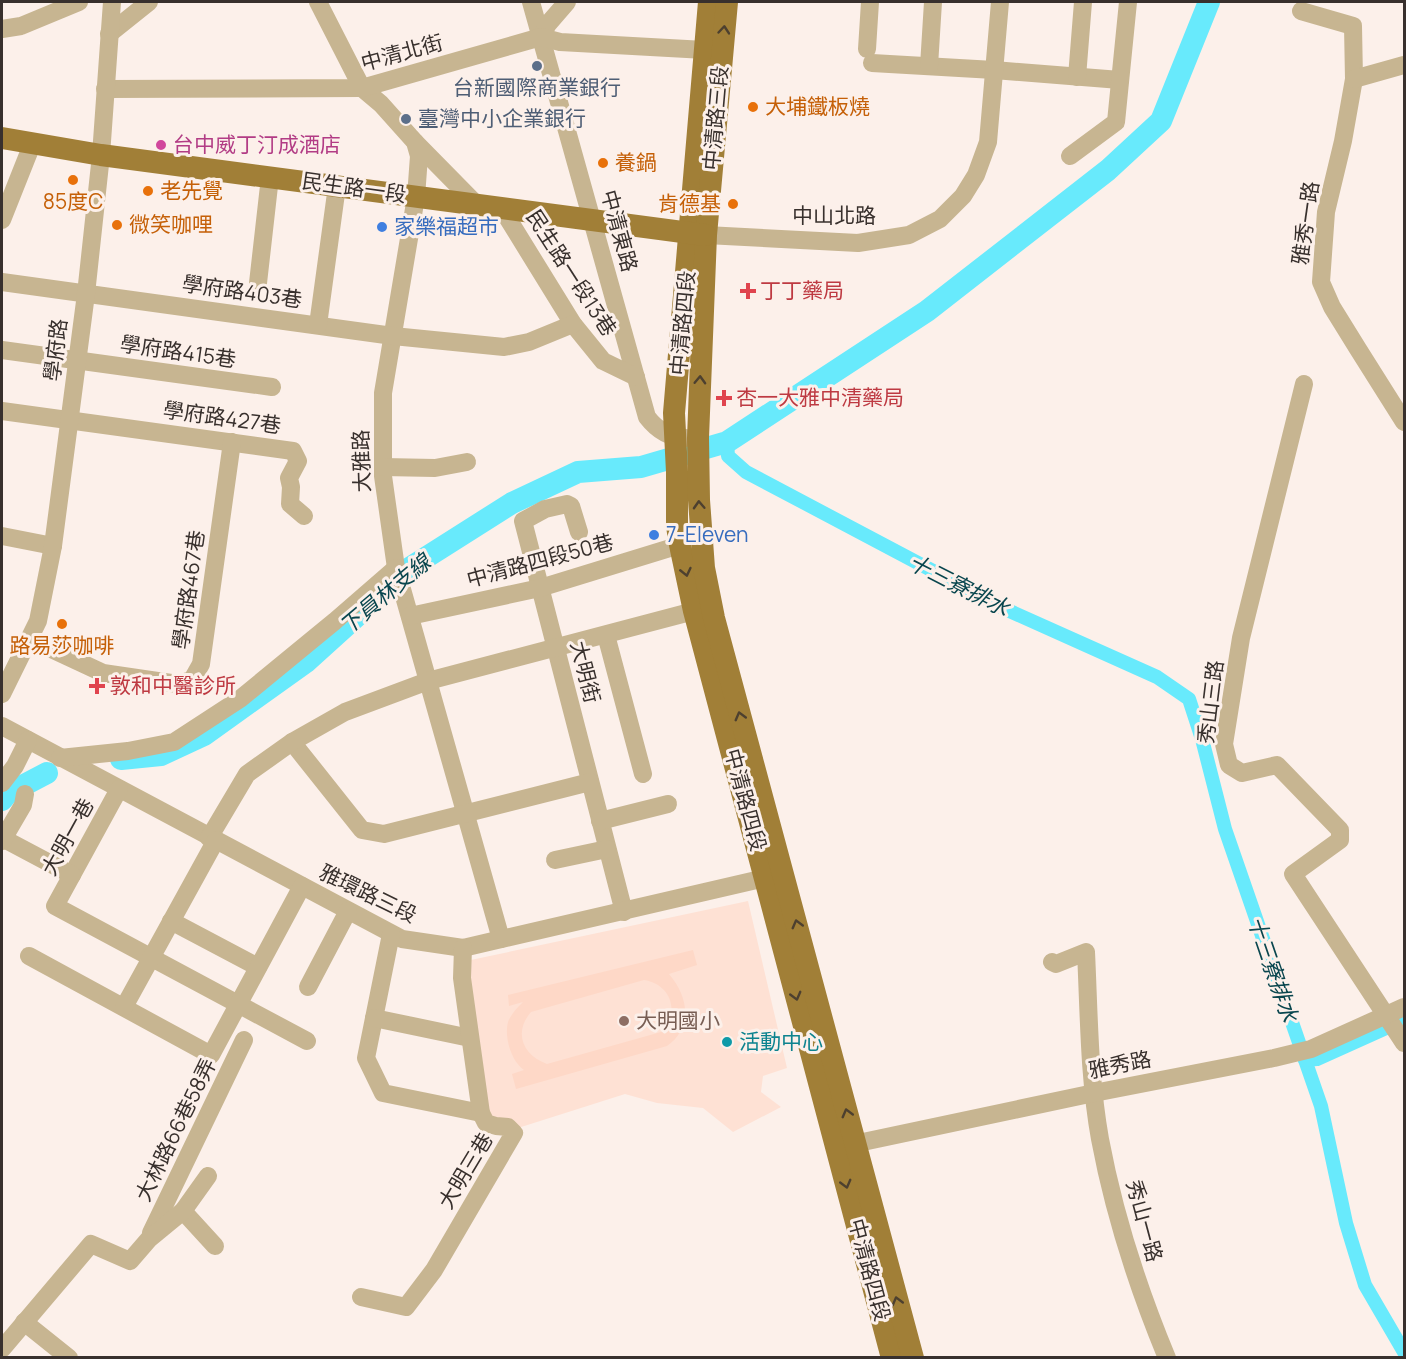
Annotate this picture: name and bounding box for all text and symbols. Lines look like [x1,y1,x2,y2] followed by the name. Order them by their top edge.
[717,25,730,35] one-way arrow
[358,28,446,76] street label: 中清北街
[530,59,544,73] marker: 台新國際商業銀行
[696,64,734,171] street label: 中清路三段
[453,73,621,101] place label: 台新國際商業銀行
[765,92,870,120] place label: 大埔鐵板燒
[746,100,760,114] marker: 大埔鐵板燒
[418,104,586,132] place label: 臺灣中小企業銀行
[399,112,413,126] marker: 臺灣中小企業銀行
[173,130,341,158] place label: 台中威丁汀成酒店
[154,138,168,152] marker: 台中威丁汀成酒店
[615,148,657,176] place label: 養鍋
[596,156,610,170] marker: 養鍋
[300,166,408,208] street label: 民生路一段
[66,173,80,187] marker: 85度C
[160,176,223,204] place label: 老先覺
[1285,179,1325,266] street label: 雅秀一路
[141,184,155,198] marker: 老先覺
[43,187,103,215] place label: 85度C
[596,187,644,275] street label: 中清東路
[658,189,721,217] place label: 肯德基
[726,197,740,211] marker: 肯德基
[792,201,876,229] street label: 中山北路
[520,204,623,341] street label: 民生路一段13巷
[129,210,213,238] place label: 微笑咖哩
[394,212,499,240] place label: 家樂福超市
[110,218,124,232] marker: 微笑咖哩
[375,220,389,234] marker: 家樂福超市
[180,269,304,313] street label: 學府路403巷
[663,269,701,376] street label: 中清路四段
[760,276,844,304] place label: 丁丁藥局
[741,284,755,298] marker: 丁丁藥局
[37,317,73,383] street label: 學府路
[118,329,238,373] street label: 學府路415巷
[694,375,707,384] one-way arrow
[736,383,904,411] place label: 杏一大雅中清藥局
[717,391,731,405] marker: 杏一大雅中清藥局
[161,395,283,439] street label: 學府路427巷
[346,429,376,493] street label: 大雅路
[693,500,706,509] one-way arrow
[666,520,749,548] place label: 7-Eleven
[463,527,616,593] street label: 中清路四段50巷
[647,528,661,542] marker: 7-Eleven
[166,529,210,651] street label: 學府路467巷
[333,545,439,641] water label: 下員林支線
[903,547,1016,624] water label: 十三寮排水
[678,567,691,577] one-way arrow
[55,617,69,631] marker: 路易莎咖啡
[10,631,115,659] place label: 路易莎咖啡
[565,638,607,706] street label: 大明街
[1191,658,1229,745] street label: 秀山三路
[110,671,236,699] place label: 敦和中醫診所
[88,677,106,695] marker: 敦和中醫診所
[735,711,748,721] one-way arrow
[719,745,773,854] street label: 中清路四段
[35,793,100,880] street label: 大明一巷
[315,858,422,929] street label: 雅環路三段
[1241,912,1305,1027] water label: 十三寮排水
[792,919,804,930] one-way arrow
[789,990,801,1000] one-way arrow
[636,1006,720,1034] place label: 大明國小
[617,1014,631,1028] marker: 大明國小
[739,1027,823,1055] place label: 活動中心
[720,1035,734,1049] marker: 活動中心
[1086,1044,1153,1084] street label: 雅秀路
[128,1054,222,1206] street label: 大林路66巷58弄
[842,1108,854,1118] one-way arrow
[432,1127,499,1214] street label: 大明三巷
[1121,1177,1169,1265] street label: 秀山一路
[839,1179,852,1189] one-way arrow
[843,1215,897,1324] street label: 中清路四段
[892,1296,905,1306] one-way arrow

